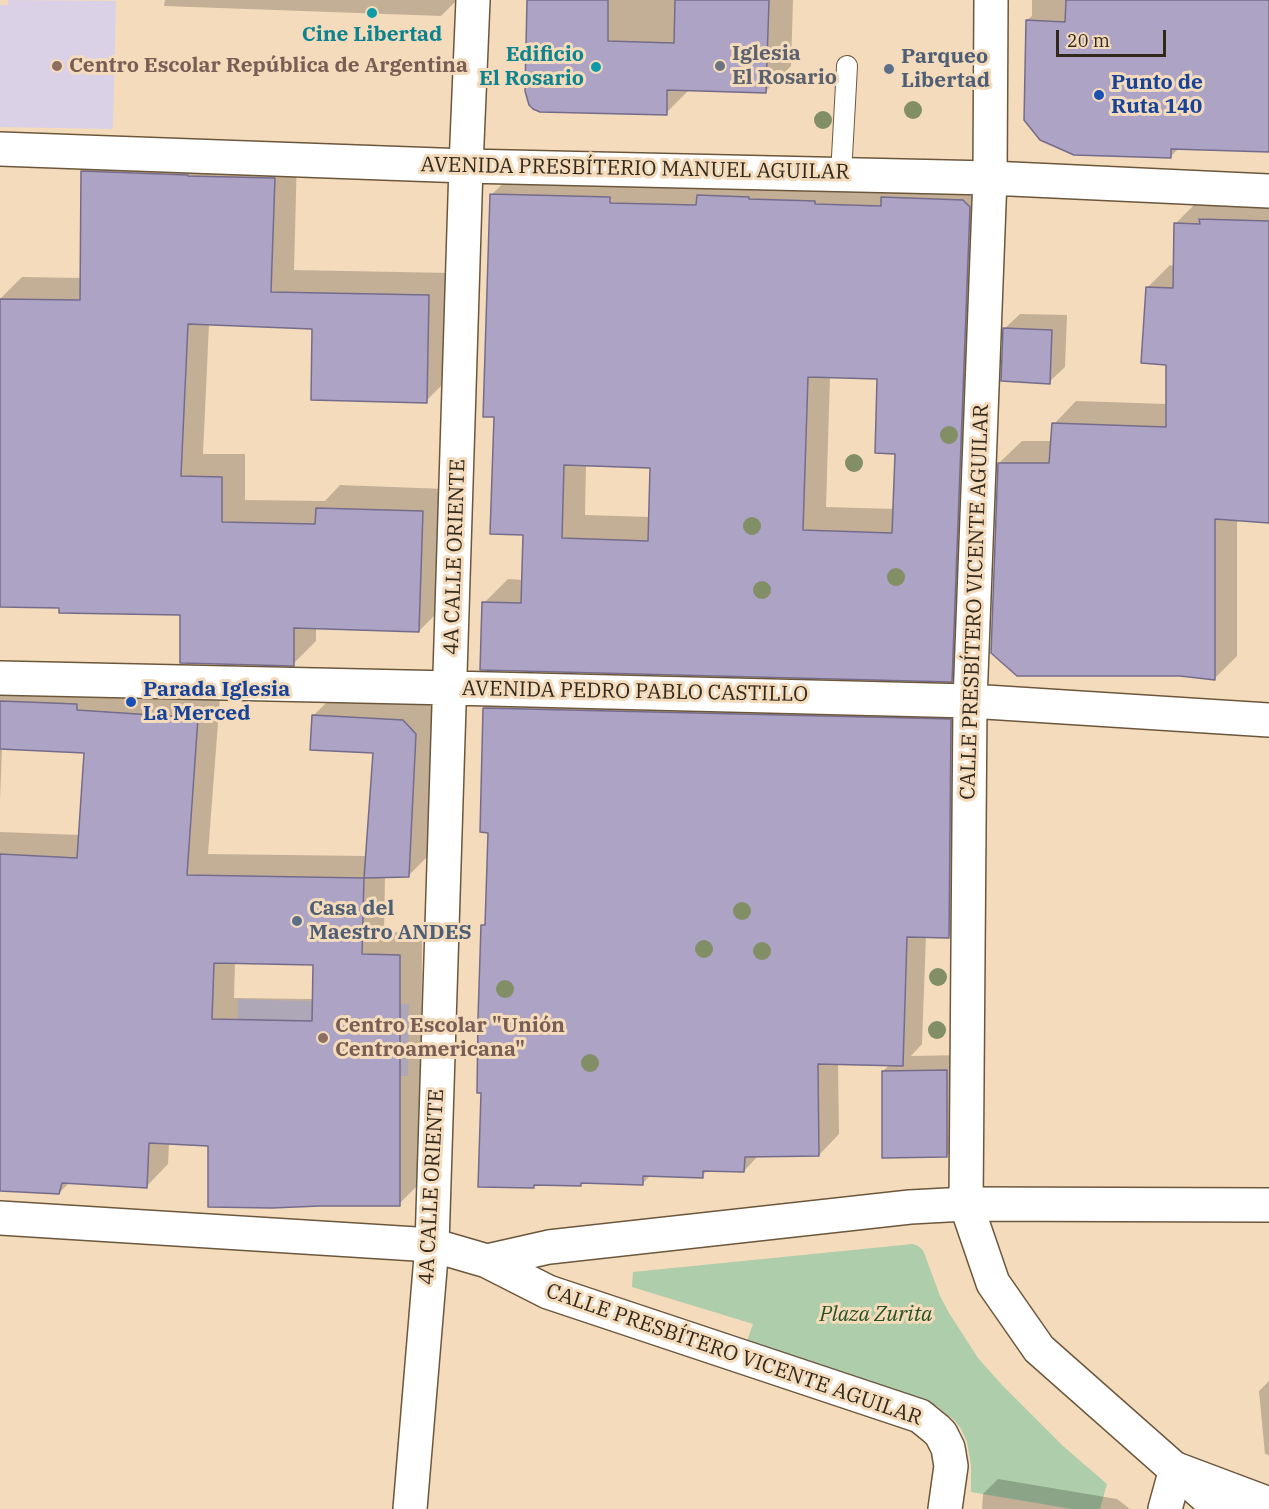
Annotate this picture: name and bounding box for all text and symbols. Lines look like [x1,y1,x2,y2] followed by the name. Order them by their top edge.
[365,6,379,20] marker: Cine Libertad
[1059,18,1168,56] scale bar
[302,22,442,48] place label: Cine Libertad
[1067,29,1110,52] text: 20 m
[732,41,837,91] place label: Iglesia El Rosario
[479,42,584,92] place label: Edificio El Rosario
[901,44,990,94] place label: Parqueo Libertad
[69,53,468,79] place label: Centro Escolar República de Argentina
[50,59,64,73] marker: Centro Escolar República de Argentina
[713,59,727,73] marker: Iglesia El Rosario
[589,60,603,74] marker: Edificio El Rosario
[882,62,896,76] marker: Parqueo Libertad
[1111,70,1203,120] place label: Punto de Ruta 140
[1092,88,1106,102] marker: Punto de Ruta 140
[420,153,850,185] street label: AVENIDA PRESBÍTERIO MANUEL AGUILAR
[955,404,995,800] street label: CALLE PRESBÍTERO VICENTE AGUILAR
[439,458,471,656] street label: 4A CALLE ORIENTE
[462,676,808,708] street label: AVENIDA PEDRO PABLO CASTILLO
[143,677,290,727] place label: Parada Iglesia La Merced
[124,695,138,709] marker: Parada Iglesia La Merced
[309,896,472,946] place label: Casa del Maestro ANDES
[290,914,304,928] marker: Casa del Maestro ANDES
[335,1013,565,1063] place label: Centro Escolar "Unión Centroamericana"
[316,1031,330,1045] marker: Centro Escolar "Unión Centroamericana"
[414,1088,450,1286] street label: 4A CALLE ORIENTE
[543,1279,925,1431] street label: CALLE PRESBÍTERO VICENTE AGUILAR
[820,1302,932,1328] park label: Plaza Zurita

